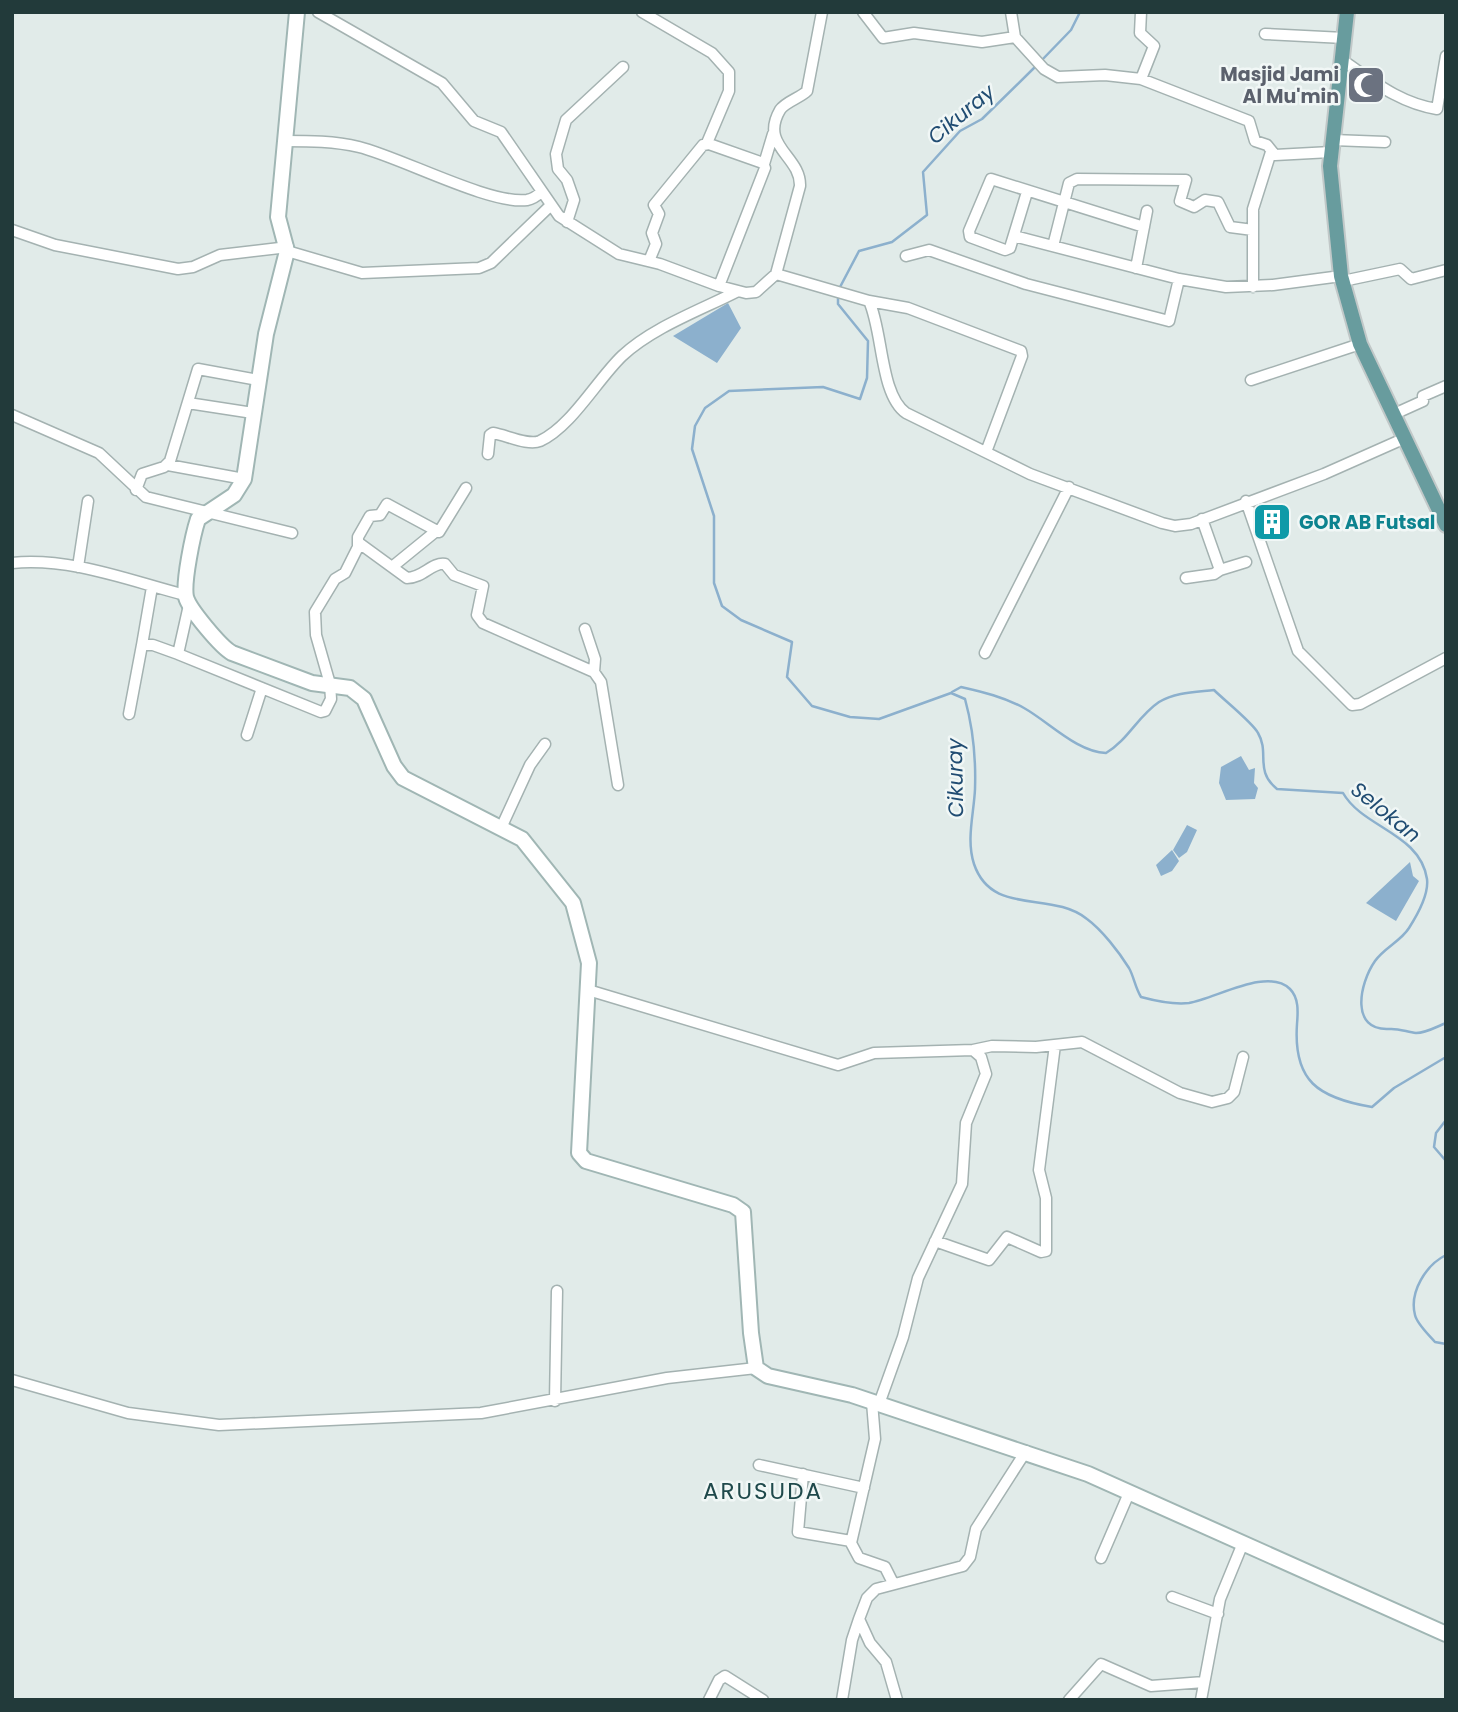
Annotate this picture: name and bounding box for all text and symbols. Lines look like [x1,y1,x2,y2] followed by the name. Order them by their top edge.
[1220,61,1339,110] place label: Masjid Jami Al Mu'min
[1345,64,1387,106] mosque icon: Masjid Jami Al Mu'min
[921,77,1002,151] water label: Cikuray
[1251,501,1293,543] building icon: GOR AB Futsal
[1299,509,1435,536] place label: GOR AB Futsal
[940,737,970,818] water label: Cikuray
[1345,775,1427,849] water label: Selokan
[703,1475,823,1507] district label: ARUSUDA

